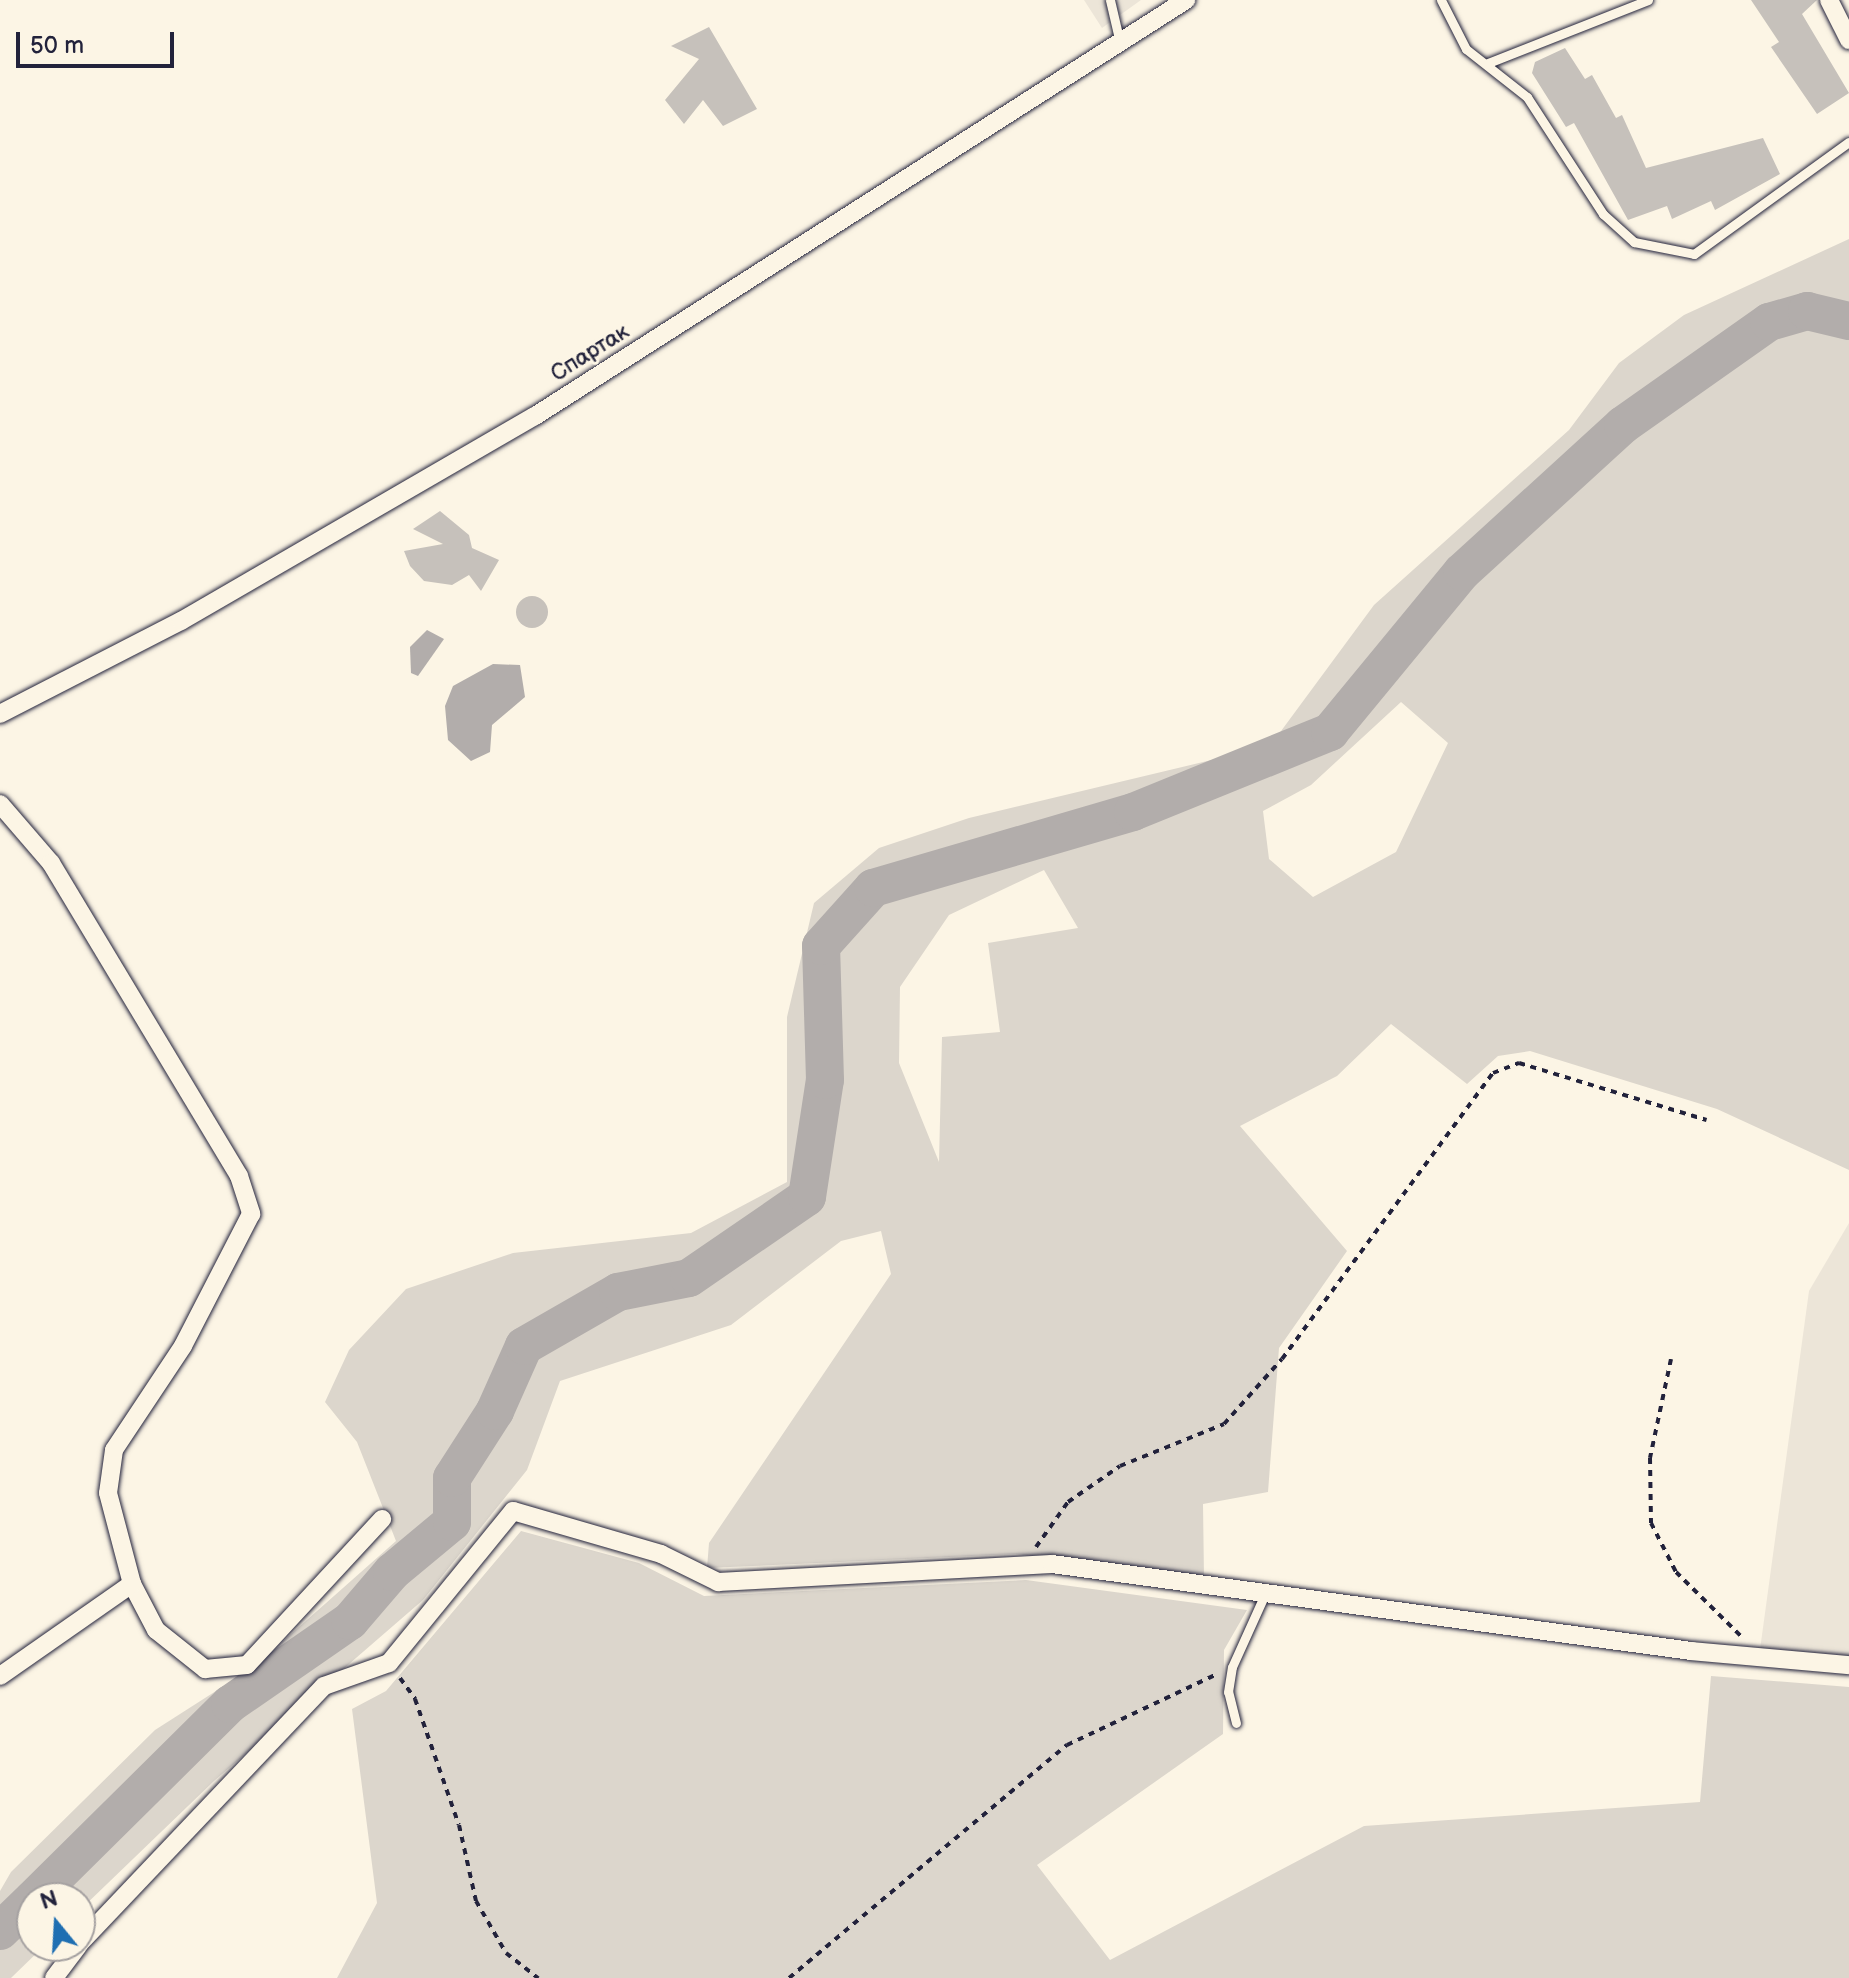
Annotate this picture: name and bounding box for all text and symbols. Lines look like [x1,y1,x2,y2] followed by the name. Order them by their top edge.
[20,16,178,66] scale bar
[30,31,84,60] text: 50 m
[546,319,634,387] street label: Спартак
[16,1882,96,1962] north arrow
[37,1885,61,1916] text: N

